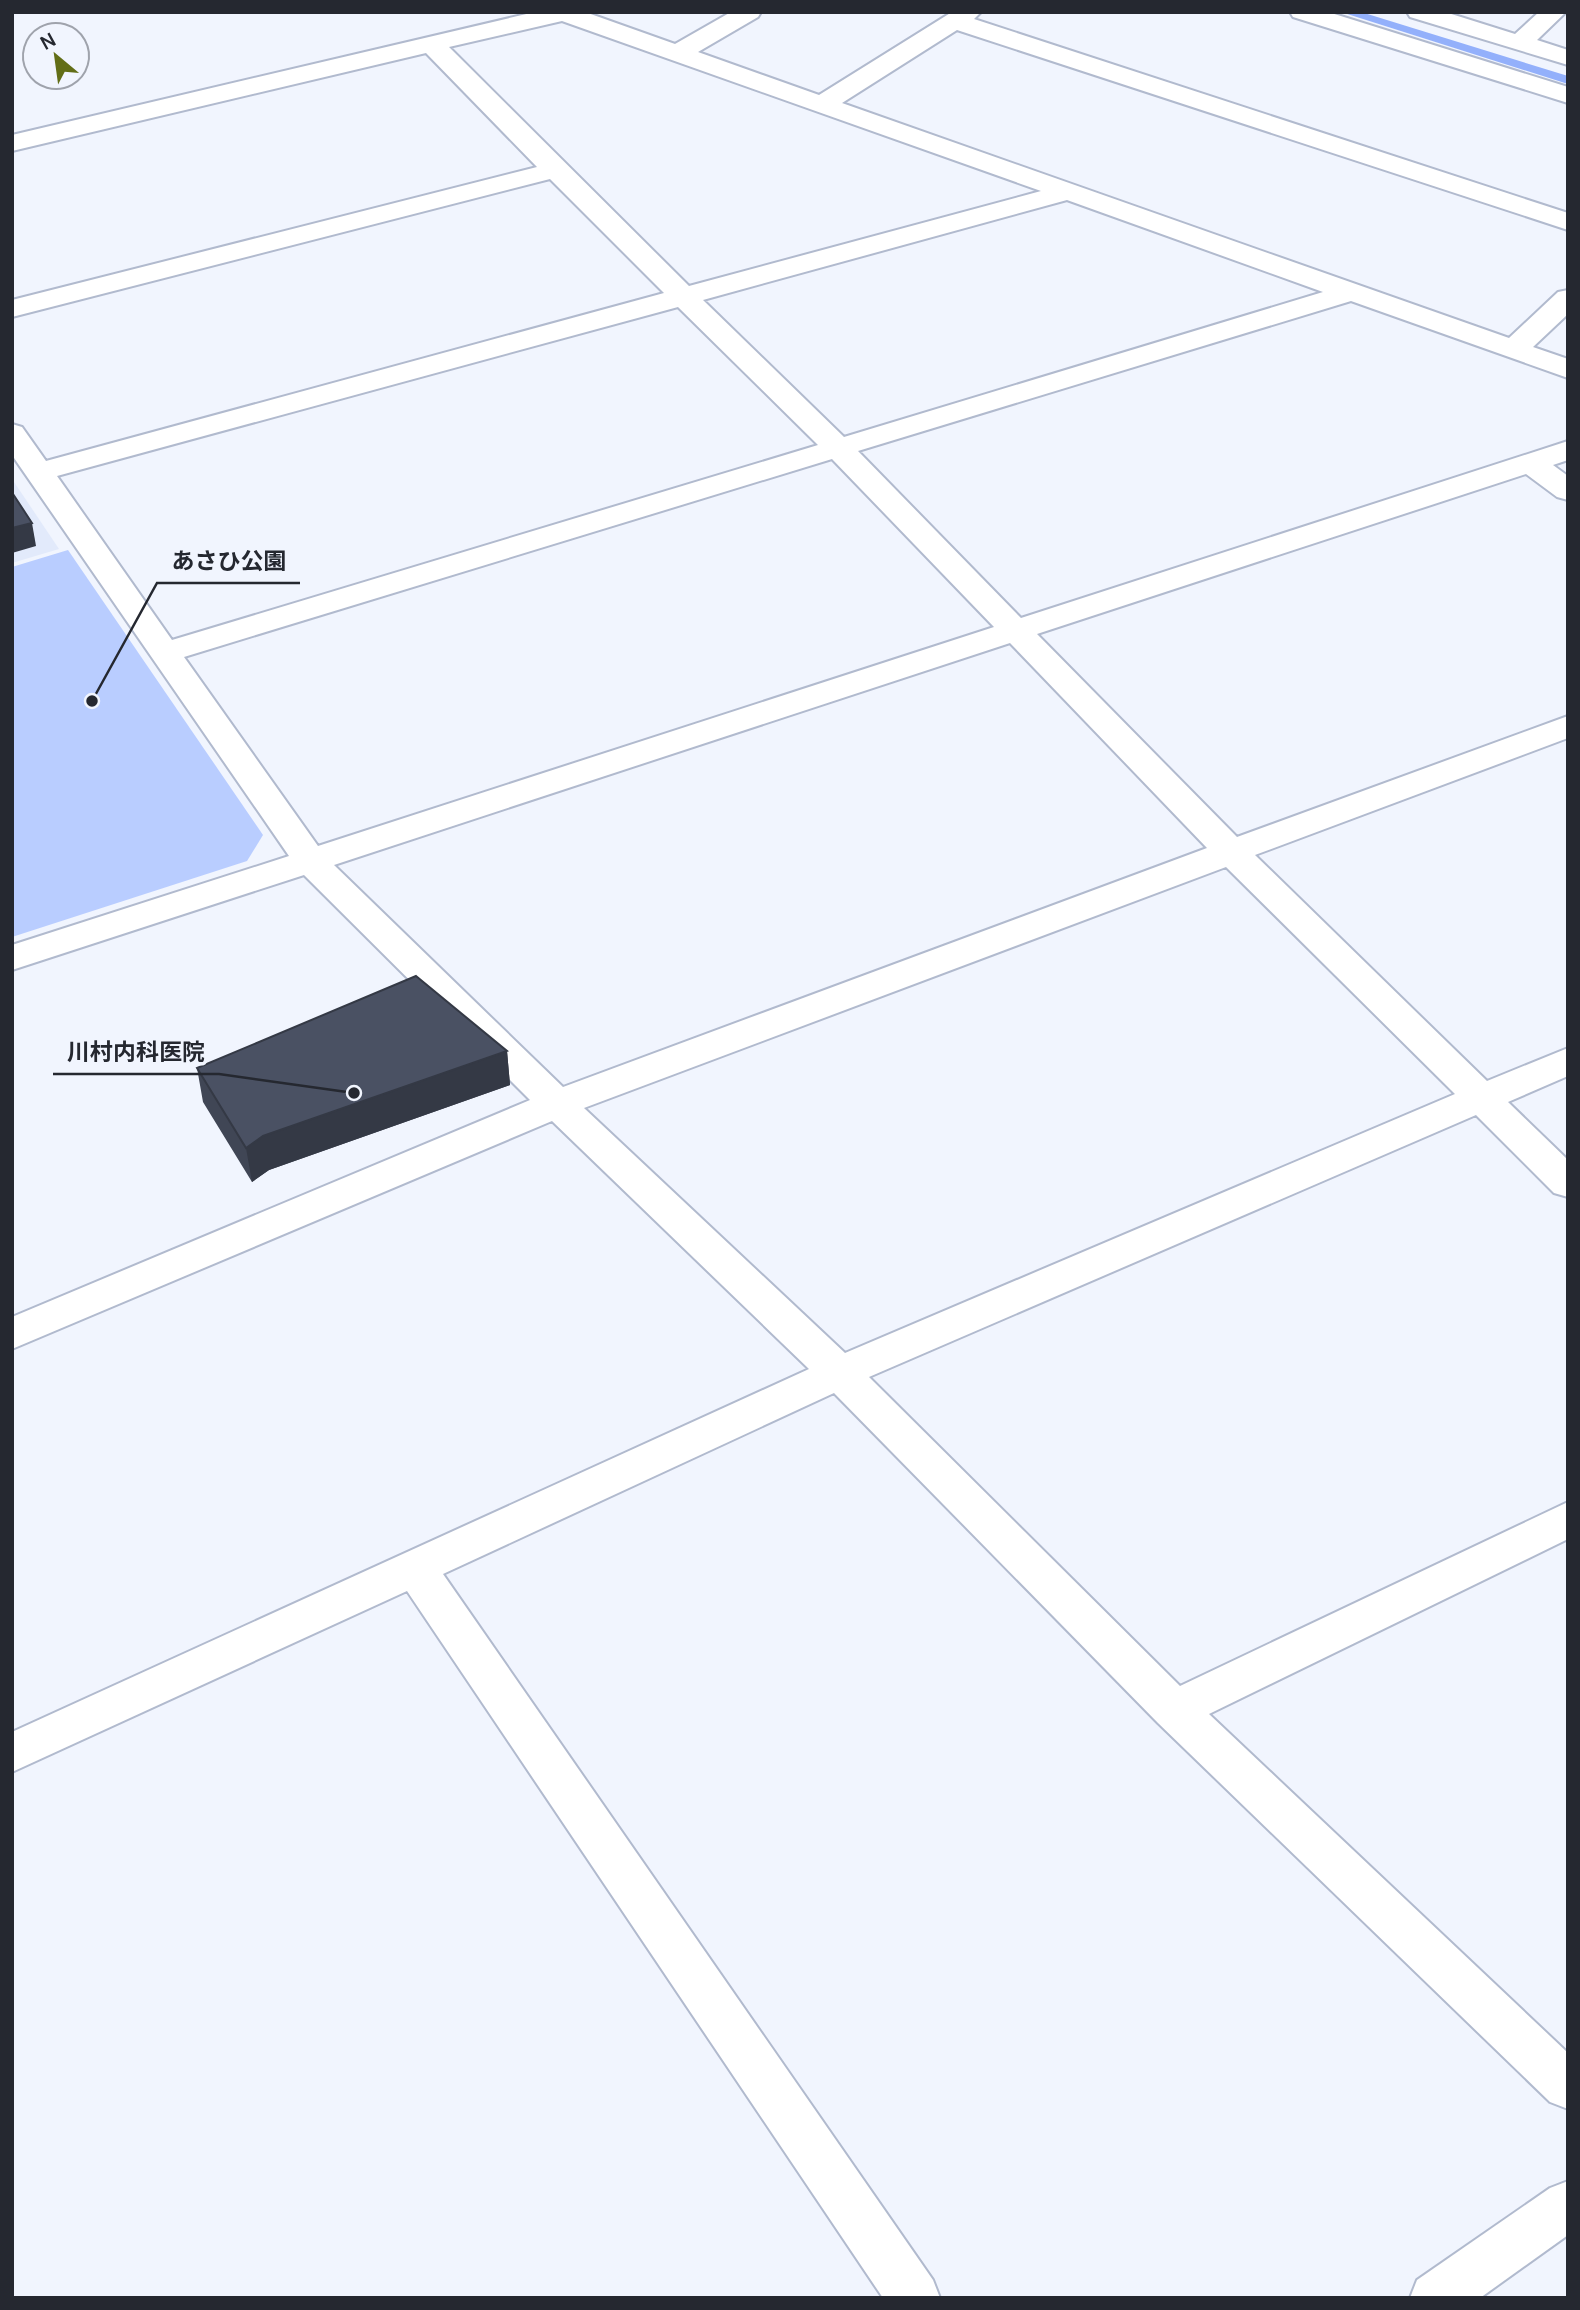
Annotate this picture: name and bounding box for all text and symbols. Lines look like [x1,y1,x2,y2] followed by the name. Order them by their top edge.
[21,21,91,91] north arrow
[35,26,60,56] text: N
[157,539,300,583] callout: あさひ公園
[172,544,287,576] text: あさひ公園
[53,1030,219,1074] callout: 川村内科医院
[67,1035,205,1067] text: 川村内科医院

